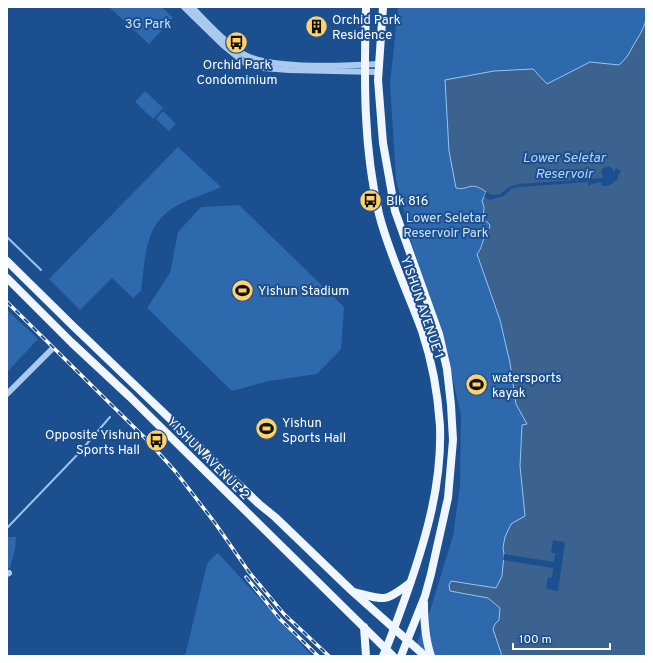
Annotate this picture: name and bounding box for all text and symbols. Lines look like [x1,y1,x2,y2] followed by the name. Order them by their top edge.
[304,13,330,39] building icon: Orchid Park Residence
[332,13,401,44] place label: Orchid Park Residence
[125,17,171,33] park label: 3G Park
[224,29,250,55] bus stop icon: Orchid Park Condominium
[196,58,278,89] place label: Orchid Park Condominium
[522,150,607,183] water label: Lower Seletar Reservoir
[358,187,384,213] bus stop icon: Blk 816
[386,194,428,210] place label: Blk 816
[403,211,489,242] park label: Lower Seletar Reservoir Park
[396,254,446,361] street label: YISHUN AVENUE 1
[230,277,256,303] sports icon: Yishun Stadium
[258,284,349,300] place label: Yishun Stadium
[464,371,490,397] sports icon: watersports kayak
[492,371,562,402] place label: watersports kayak
[163,415,252,504] street label: YISHUN AVENUE 2
[253,416,279,442] sports icon: Yishun Sports Hall
[282,416,346,447] place label: Yishun Sports Hall
[45,428,140,459] place label: Opposite Yishun Sports Hall
[143,428,169,454] bus stop icon: Opposite Yishun Sports Hall
[513,625,610,651] scale bar
[519,632,552,648] text: 100 m

